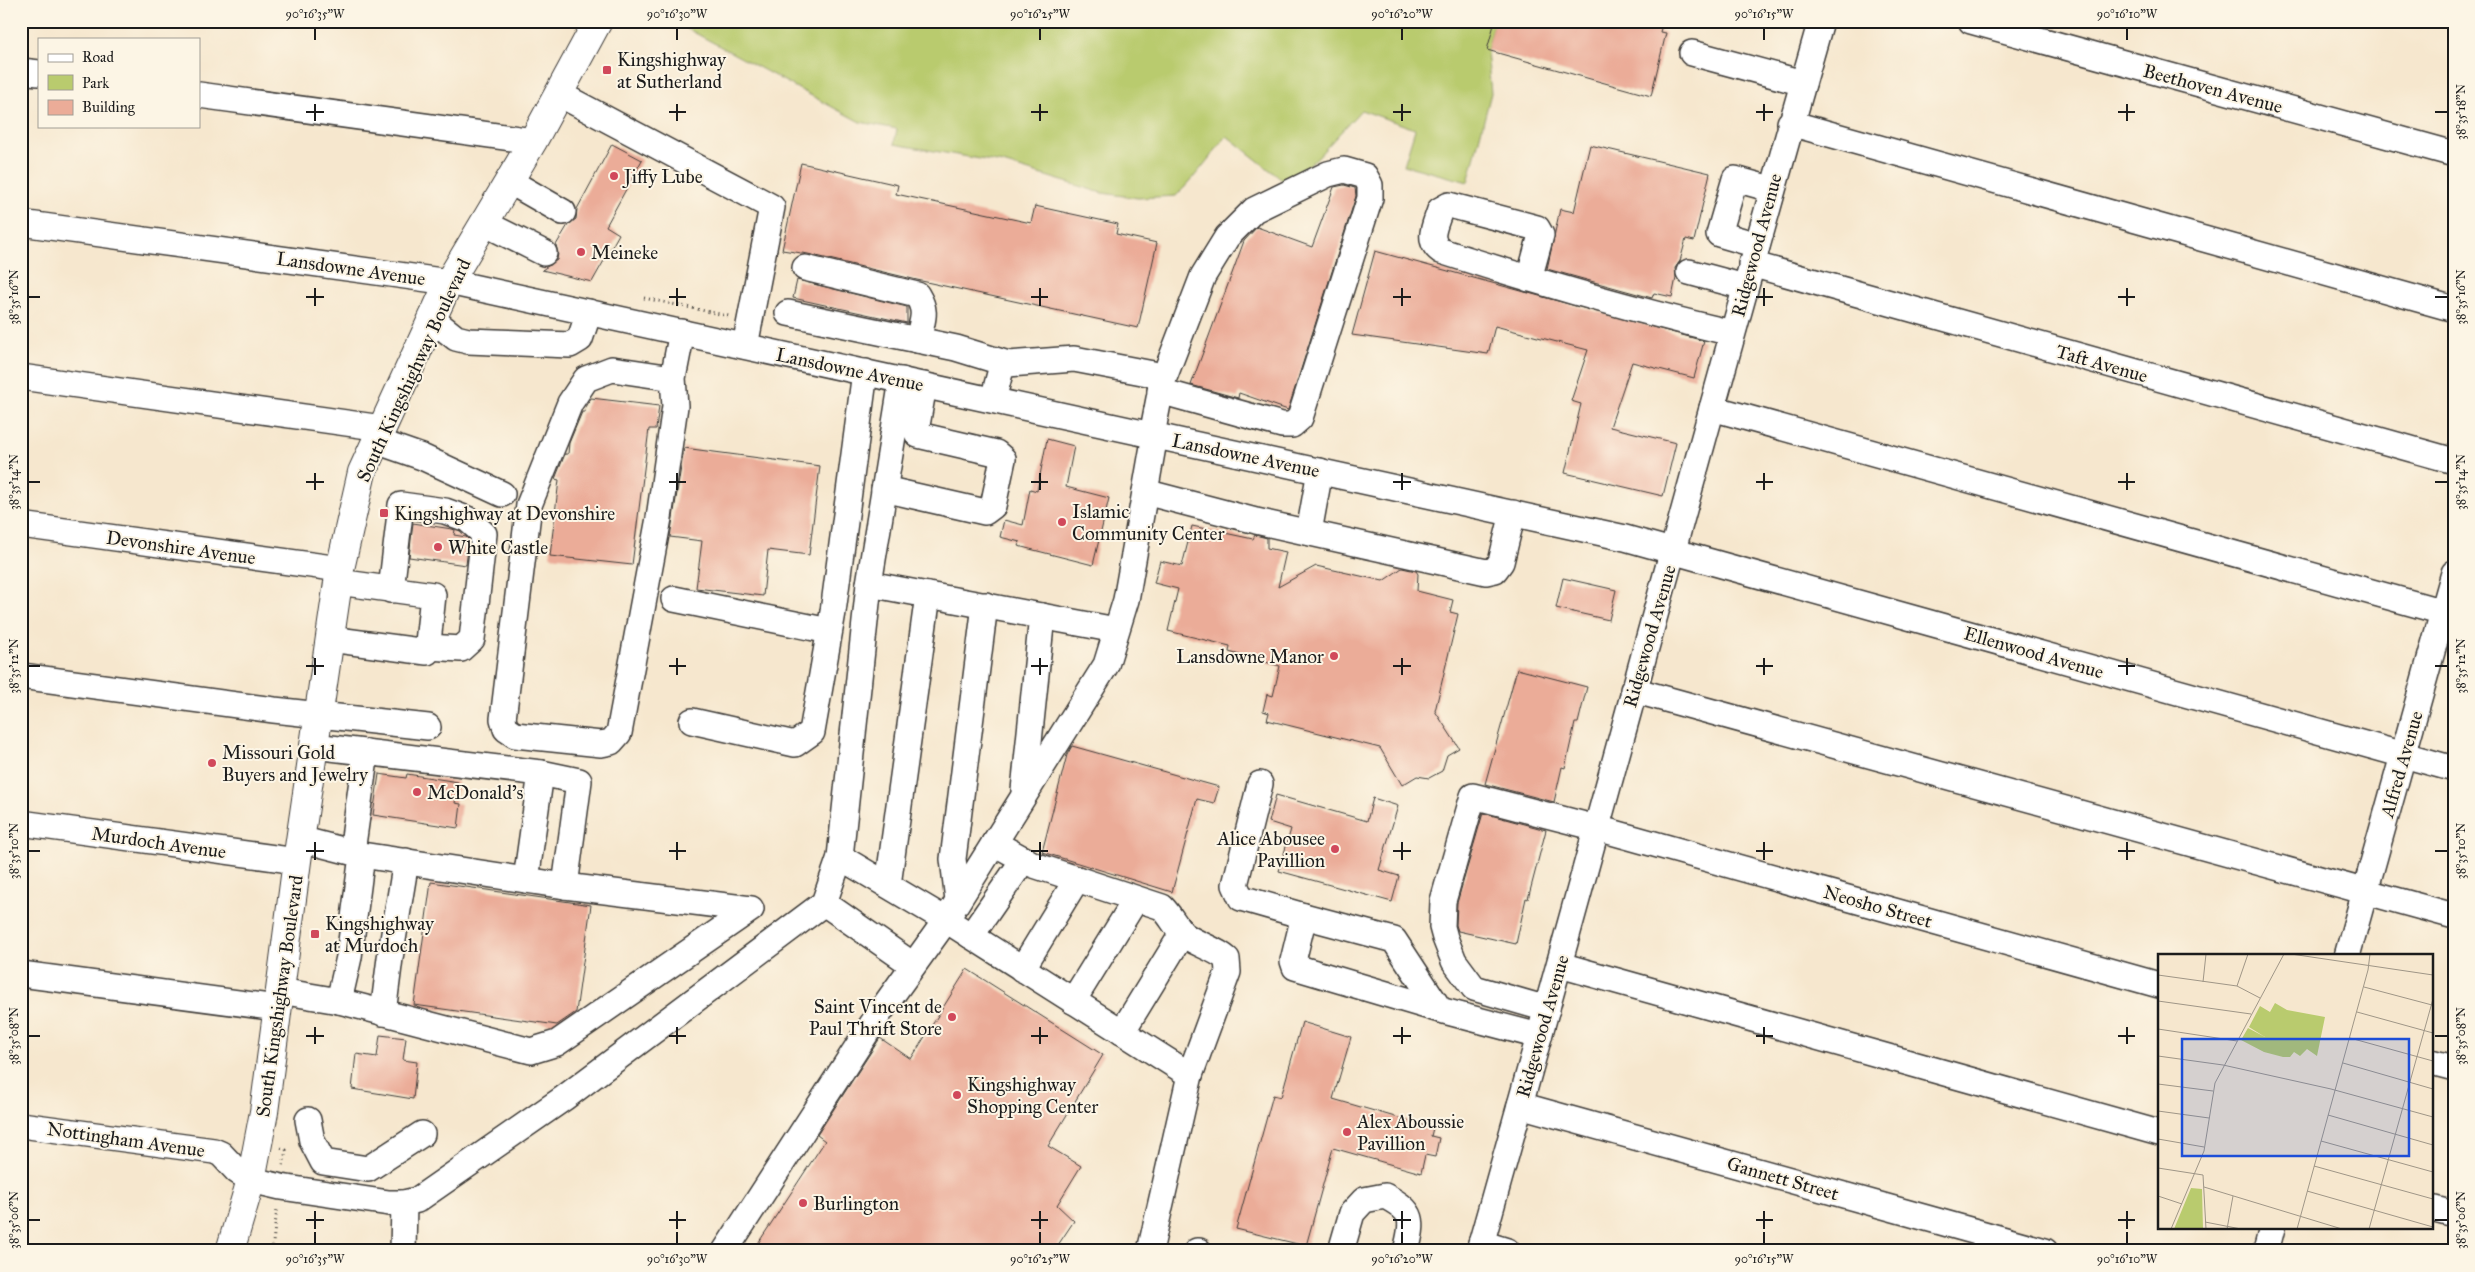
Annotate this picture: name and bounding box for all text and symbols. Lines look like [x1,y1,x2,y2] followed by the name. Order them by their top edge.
[286,7,345,21] text: 90°16'35"W
[647,7,708,21] text: 90°16'30"W
[1010,7,1071,21] text: 90°16'25"W
[1371,7,1433,21] text: 90°16'20"W
[1735,7,1794,21] text: 90°16'15"W
[2097,7,2158,21] text: 90°16'10"W
[38,38,200,128] legend
[82,48,114,66] text: Road
[617,48,727,93] place label: Kingshighway at Sutherland
[2141,59,2285,118] street label: Beethoven Avenue
[601,64,613,76] marker: Kingshighway at Sutherland
[82,74,109,92] text: Park
[2454,84,2468,140] text: 38°35'18"N
[82,98,136,116] text: Building
[622,165,703,189] place label: Jiffy Lube
[608,170,620,182] marker: Jiffy Lube
[1726,171,1788,319] street label: Ridgewood Avenue
[591,241,658,264] place label: Meineke
[575,246,587,258] marker: Meineke
[275,247,427,290] street label: Lansdowne Avenue
[351,254,477,486] street label: South Kingshighway Boulevard
[7,269,21,325] text: 38°35'16"N
[2454,269,2468,325] text: 38°35'16"N
[2053,339,2150,388] street label: Taft Avenue
[774,343,926,396] street label: Lansdowne Avenue
[1170,429,1322,482] street label: Lansdowne Avenue
[7,454,21,510] text: 38°35'14"N
[2454,454,2468,510] text: 38°35'14"N
[1072,500,1225,545] place label: Islamic Community Center
[394,502,615,526] place label: Kingshighway at Devonshire
[378,507,390,519] marker: Kingshighway at Devonshire
[1056,516,1068,528] marker: Islamic Community Center
[105,526,257,569] street label: Devonshire Avenue
[448,536,548,559] place label: White Castle
[432,541,444,553] marker: White Castle
[1618,562,1682,710] street label: Ridgewood Avenue
[1961,622,2106,683] street label: Ellenwood Avenue
[7,638,21,694] text: 38°35'12"N
[2454,638,2468,694] text: 38°35'12"N
[1176,645,1325,668] place label: Lansdowne Manor
[1328,650,1340,662] marker: Lansdowne Manor
[2375,708,2428,821] street label: Alfred Avenue
[222,741,369,787] place label: Missouri Gold Buyers and Jewelry
[206,757,218,769] marker: Missouri Gold Buyers and Jewelry
[427,781,524,804] place label: McDonald's
[411,786,423,798] marker: McDonald's
[90,822,228,863] street label: Murdoch Avenue
[7,823,21,879] text: 38°35'10"N
[2454,823,2468,879] text: 38°35'10"N
[1216,827,1325,872] place label: Alice Abousee Pavillion
[1329,843,1341,855] marker: Alice Abousee Pavillion
[251,873,309,1119] street label: South Kingshighway Boulevard
[1821,880,1935,933] street label: Neosho Street
[325,912,435,957] place label: Kingshighway at Murdoch
[309,928,321,940] marker: Kingshighway at Murdoch
[1511,952,1575,1100] street label: Ridgewood Avenue
[2158,954,2432,1230] inset map
[809,995,942,1040] place label: Saint Vincent de Paul Thrift Store
[7,1007,21,1065] text: 38°35'08"N
[2454,1007,2468,1065] text: 38°35'08"N
[946,1011,958,1023] marker: Saint Vincent de Paul Thrift Store
[967,1073,1099,1119] place label: Kingshighway Shopping Center
[951,1089,963,1101] marker: Kingshighway Shopping Center
[1356,1110,1464,1155] place label: Alex Aboussie Pavillion
[45,1117,206,1163] street label: Nottingham Avenue
[1341,1126,1353,1138] marker: Alex Aboussie Pavillion
[1724,1152,1842,1205] street label: Gannett Street
[7,1191,21,1249] text: 38°35'06"N
[2454,1191,2468,1249] text: 38°35'06"N
[813,1192,899,1216] place label: Burlington
[797,1197,809,1209] marker: Burlington
[286,1252,345,1266] text: 90°16'35"W
[647,1252,708,1266] text: 90°16'30"W
[1010,1252,1071,1266] text: 90°16'25"W
[1371,1252,1433,1266] text: 90°16'20"W
[1735,1252,1794,1266] text: 90°16'15"W
[2097,1252,2158,1266] text: 90°16'10"W

